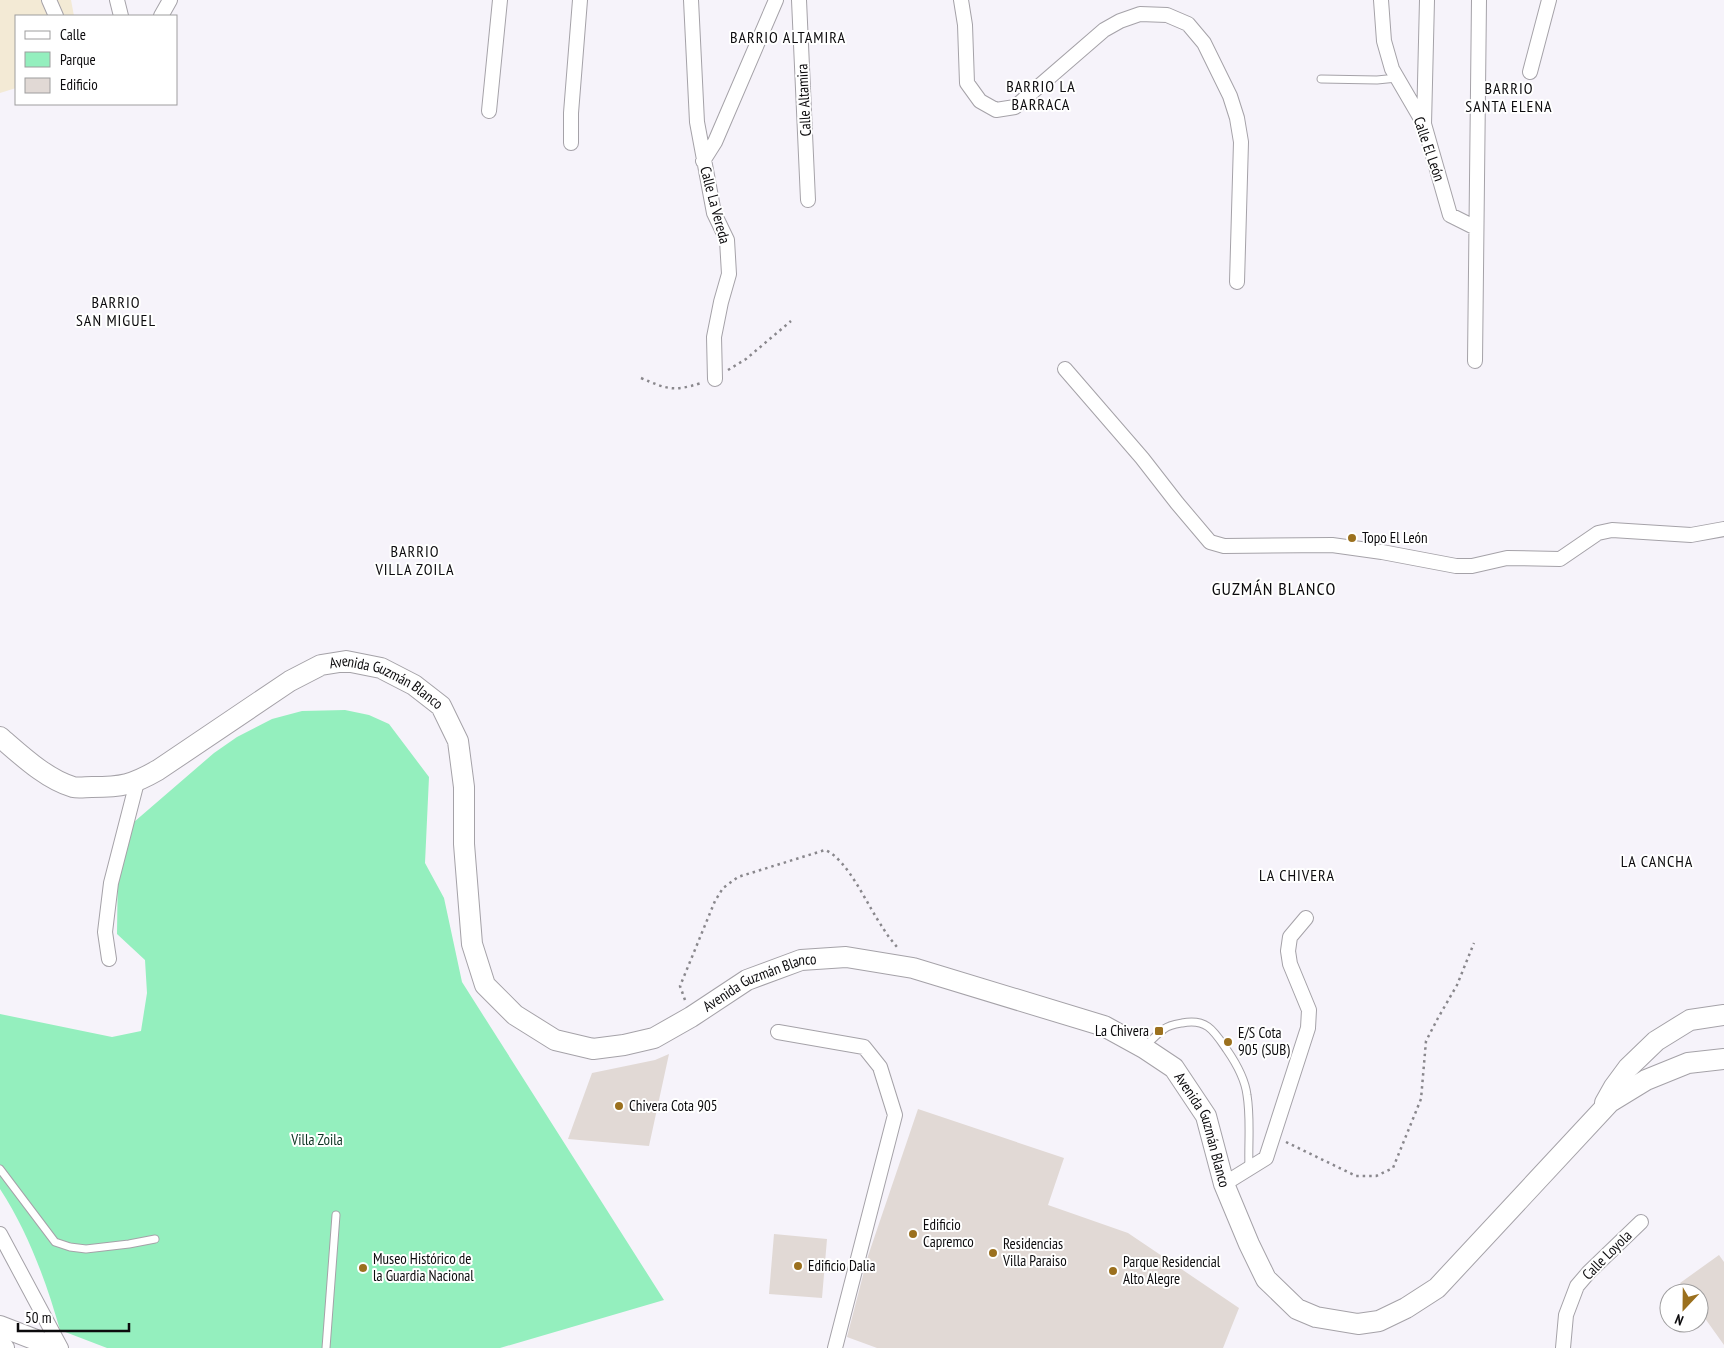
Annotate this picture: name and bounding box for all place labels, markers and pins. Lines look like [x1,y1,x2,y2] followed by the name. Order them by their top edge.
[1362,528,1428,547] place label: Topo El León
[1346,532,1358,544] marker: Topo El León
[1095,1021,1149,1040] place label: La Chivera
[1238,1023,1290,1059] place label: E/S Cota 905 (SUB)
[1153,1025,1165,1037] marker: La Chivera
[1222,1036,1234,1048] marker: E/S Cota 905 (SUB)
[629,1096,718,1115] place label: Chivera Cota 905
[613,1100,625,1112] marker: Chivera Cota 905
[923,1215,974,1251] place label: Edificio Capremco
[907,1228,919,1240] marker: Edificio Capremco
[1002,1234,1067,1270] place label: Residencias Villa Paraiso
[987,1247,999,1259] marker: Residencias Villa Paraiso
[373,1249,474,1285] place label: Museo Histórico de la Guardia Nacional
[1123,1252,1221,1288] place label: Parque Residencial Alto Alegre
[808,1256,876,1275] place label: Edificio Dalia
[792,1260,804,1272] marker: Edificio Dalia
[357,1262,369,1274] marker: Museo Histórico de la Guardia Nacional
[1107,1265,1119,1277] marker: Parque Residencial Alto Alegre

